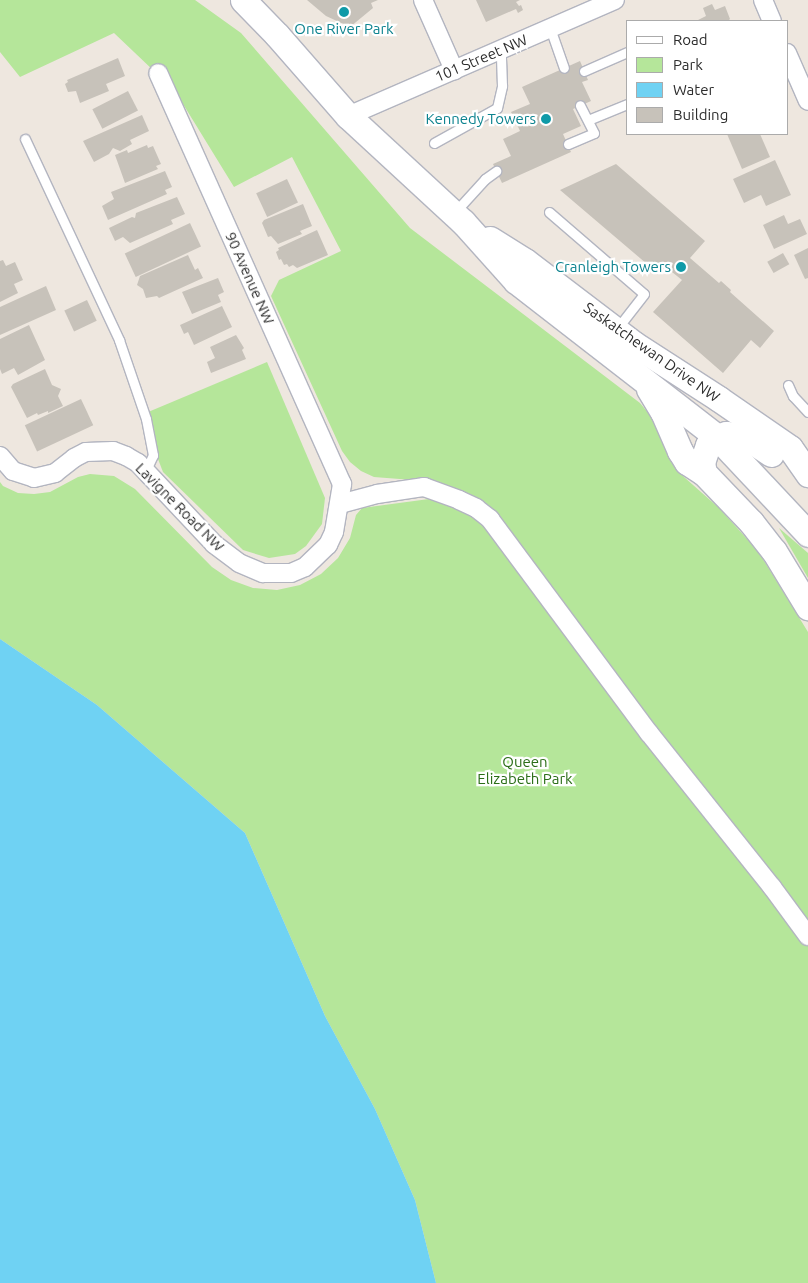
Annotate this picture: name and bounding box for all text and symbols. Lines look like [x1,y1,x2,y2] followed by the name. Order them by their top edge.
[338,6,350,18] marker: One River Park
[294,20,394,38] place label: One River Park
[626,20,788,135] legend
[432,30,530,86] street label: 101 Street NW
[673,31,708,48] text: Road
[673,56,703,73] text: Park
[673,81,714,98] text: Water
[673,106,728,123] text: Building
[425,110,536,128] place label: Kennedy Towers
[540,113,552,125] marker: Kennedy Towers
[222,229,278,327] street label: 90 Avenue NW
[555,258,671,276] place label: Cranleigh Towers
[675,261,687,273] marker: Cranleigh Towers
[581,298,723,406] street label: Saskatchewan Drive NW
[132,459,228,555] street label: Lavigne Road NW
[477,752,573,787] park label: Queen Elizabeth Park

